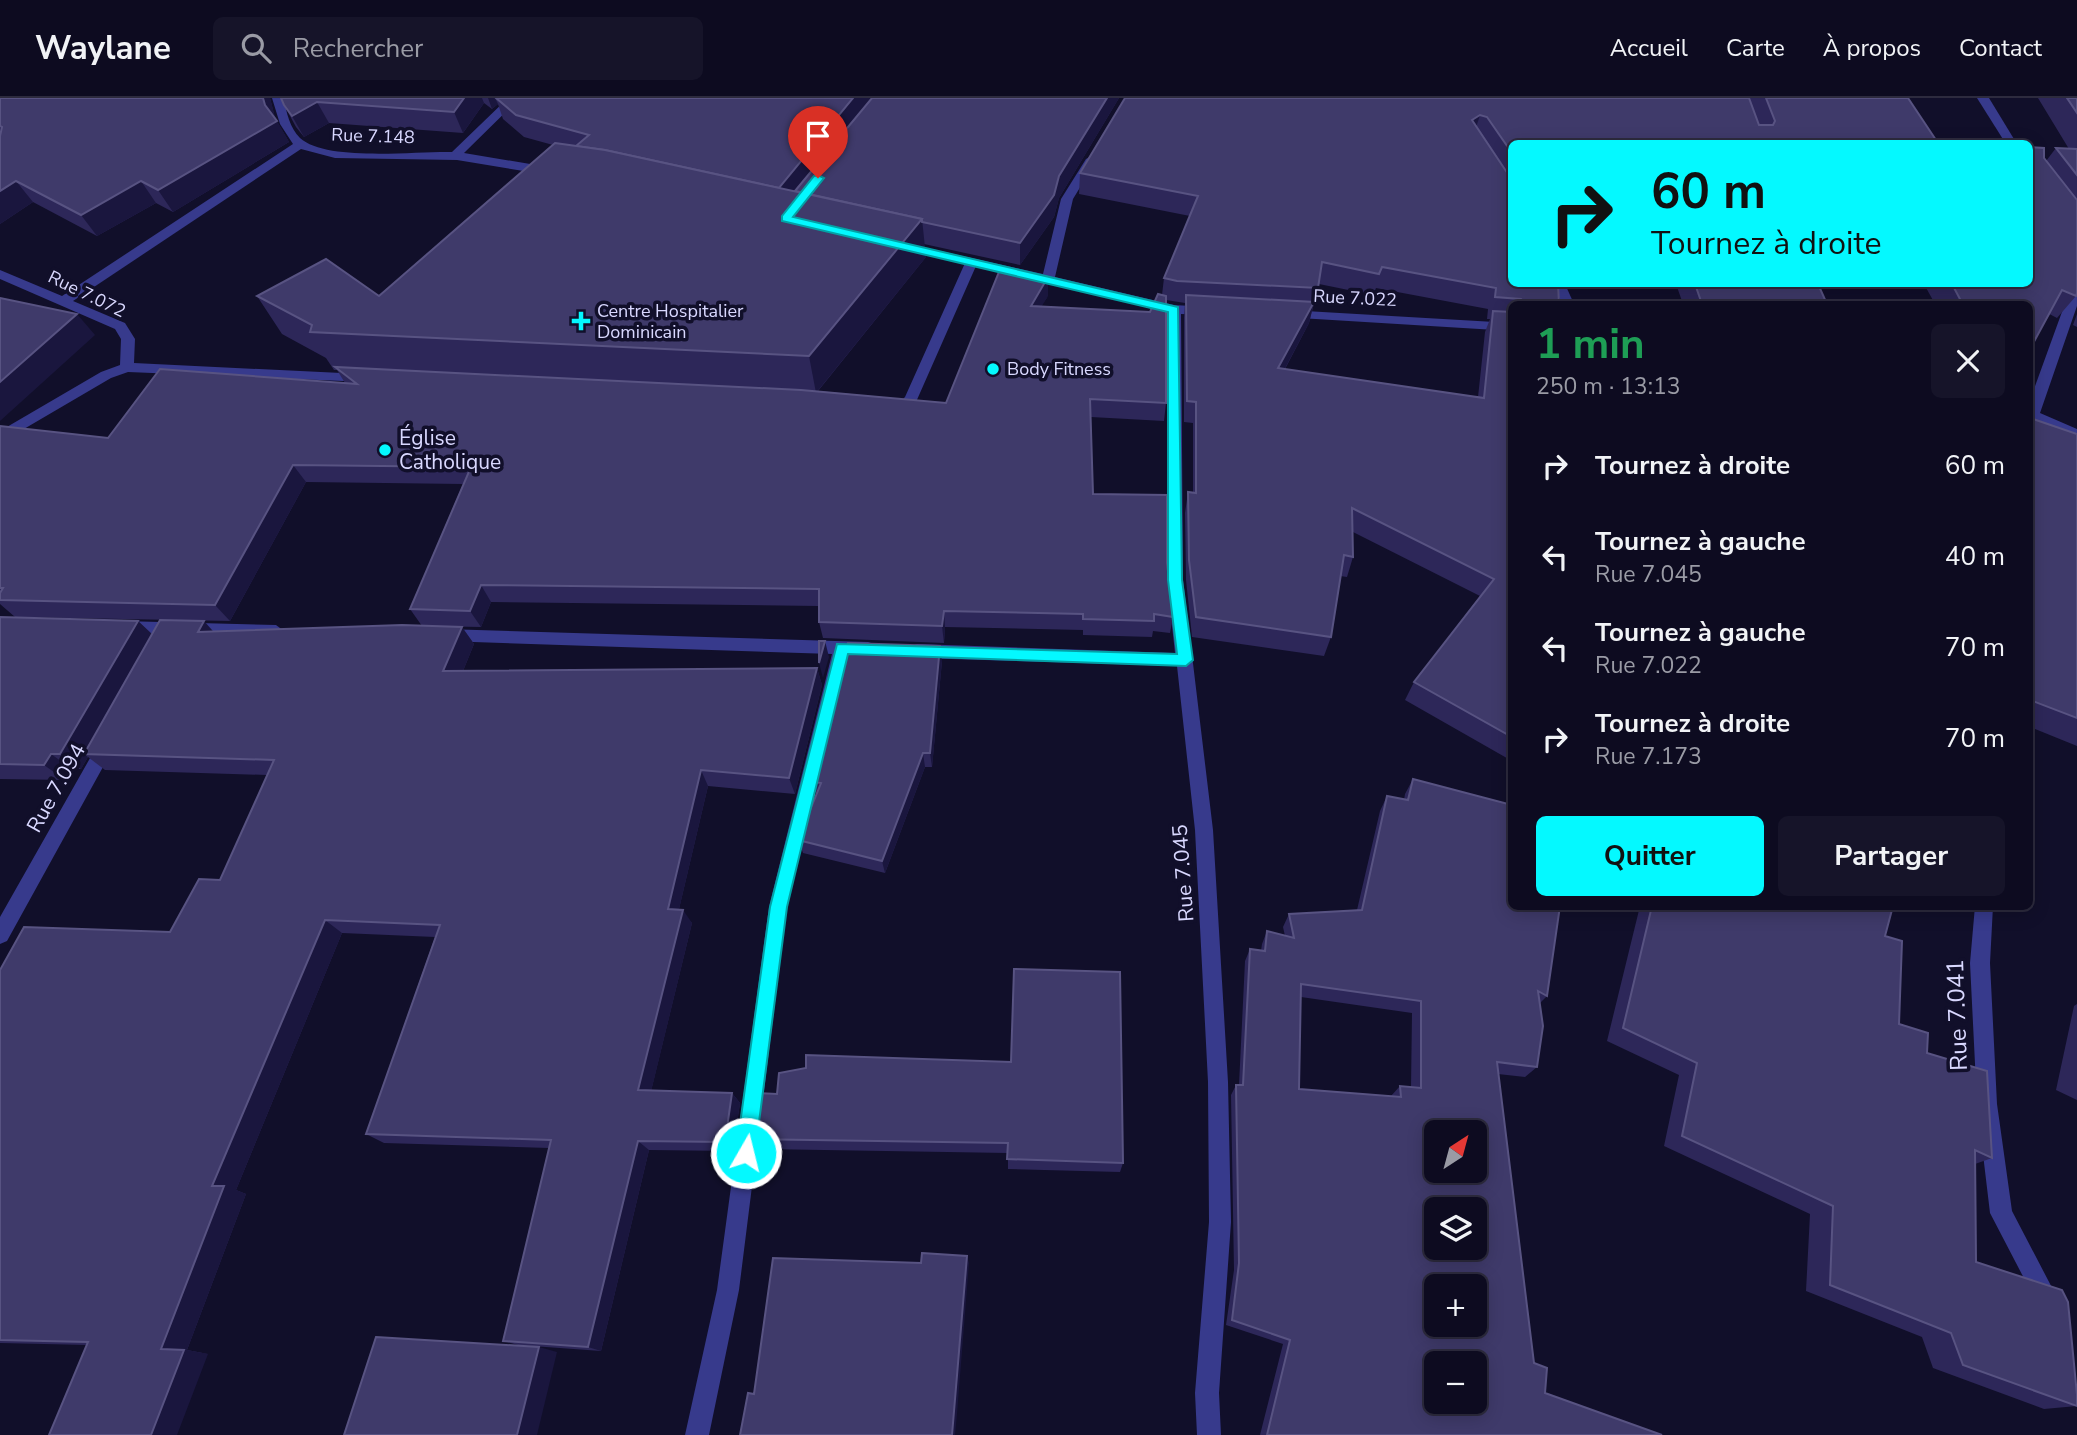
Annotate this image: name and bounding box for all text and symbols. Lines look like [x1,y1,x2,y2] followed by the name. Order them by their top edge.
[213,17,703,80] search box
[35,26,171,71] text: Waylane
[237,29,275,67] icon: search
[293,31,423,66] text: Rechercher
[1610,32,1688,64] text: Accueil
[1726,32,1785,64] text: Carte
[1823,32,1921,64] text: À propos
[1959,32,2042,64] text: Contact
[788,106,848,178] pin
[799,117,837,155] icon: arrive
[331,123,415,149] street label: Rue 7.148
[1651,158,1766,225] text: 60 m
[1536,168,1627,259] icon: right
[1651,222,1882,265] text: Tournez à droite
[44,265,130,323] street label: Rue 7.072
[1313,284,1397,312] street label: Rue 7.022
[597,299,744,344] place label: Centre Hospitalier Dominicain
[571,311,591,331] marker: Centre Hospitalier Dominicain
[1536,316,1645,373] text: 1 min
[1931,324,2005,398] button: close
[1007,357,1111,381] place label: Body Fitness
[985,361,1001,377] marker: Body Fitness
[1536,371,1681,402] text: 250 m · 13:13
[399,424,501,476] place label: Église Catholique
[377,442,393,458] marker: Église Catholique
[1536,447,1574,485] icon: right
[1595,448,1790,483] text: Tournez à droite
[1945,448,2005,483] text: 60 m
[1595,524,1806,559] text: Tournez à gauche
[1536,538,1574,576] icon: left
[1945,539,2005,574] text: 40 m
[1595,559,1702,590] text: Rue 7.045
[1595,615,1806,650] text: Tournez à gauche
[1536,629,1574,667] icon: left
[1945,630,2005,665] text: 70 m
[1595,650,1702,681] text: Rue 7.022
[1595,706,1790,741] text: Tournez à droite
[1536,720,1574,758] icon: right
[1945,721,2005,756] text: 70 m
[20,739,92,837] street label: Rue 7.094
[1595,741,1702,772] text: Rue 7.173
[1536,816,1764,896] button: Quitter
[1778,816,2005,896] button: Partager
[1166,823,1200,923] street label: Rue 7.045
[1939,959,1975,1071] street label: Rue 7.041
[709,1116,783,1190] position arrow
[1424,1120,1488,1183] north arrow
[1424,1120,1487,1414] map controls
[1424,1197,1487,1260] button: layers
[1424,1274,1487,1337] button: +
[1424,1351,1487,1414] button: −

